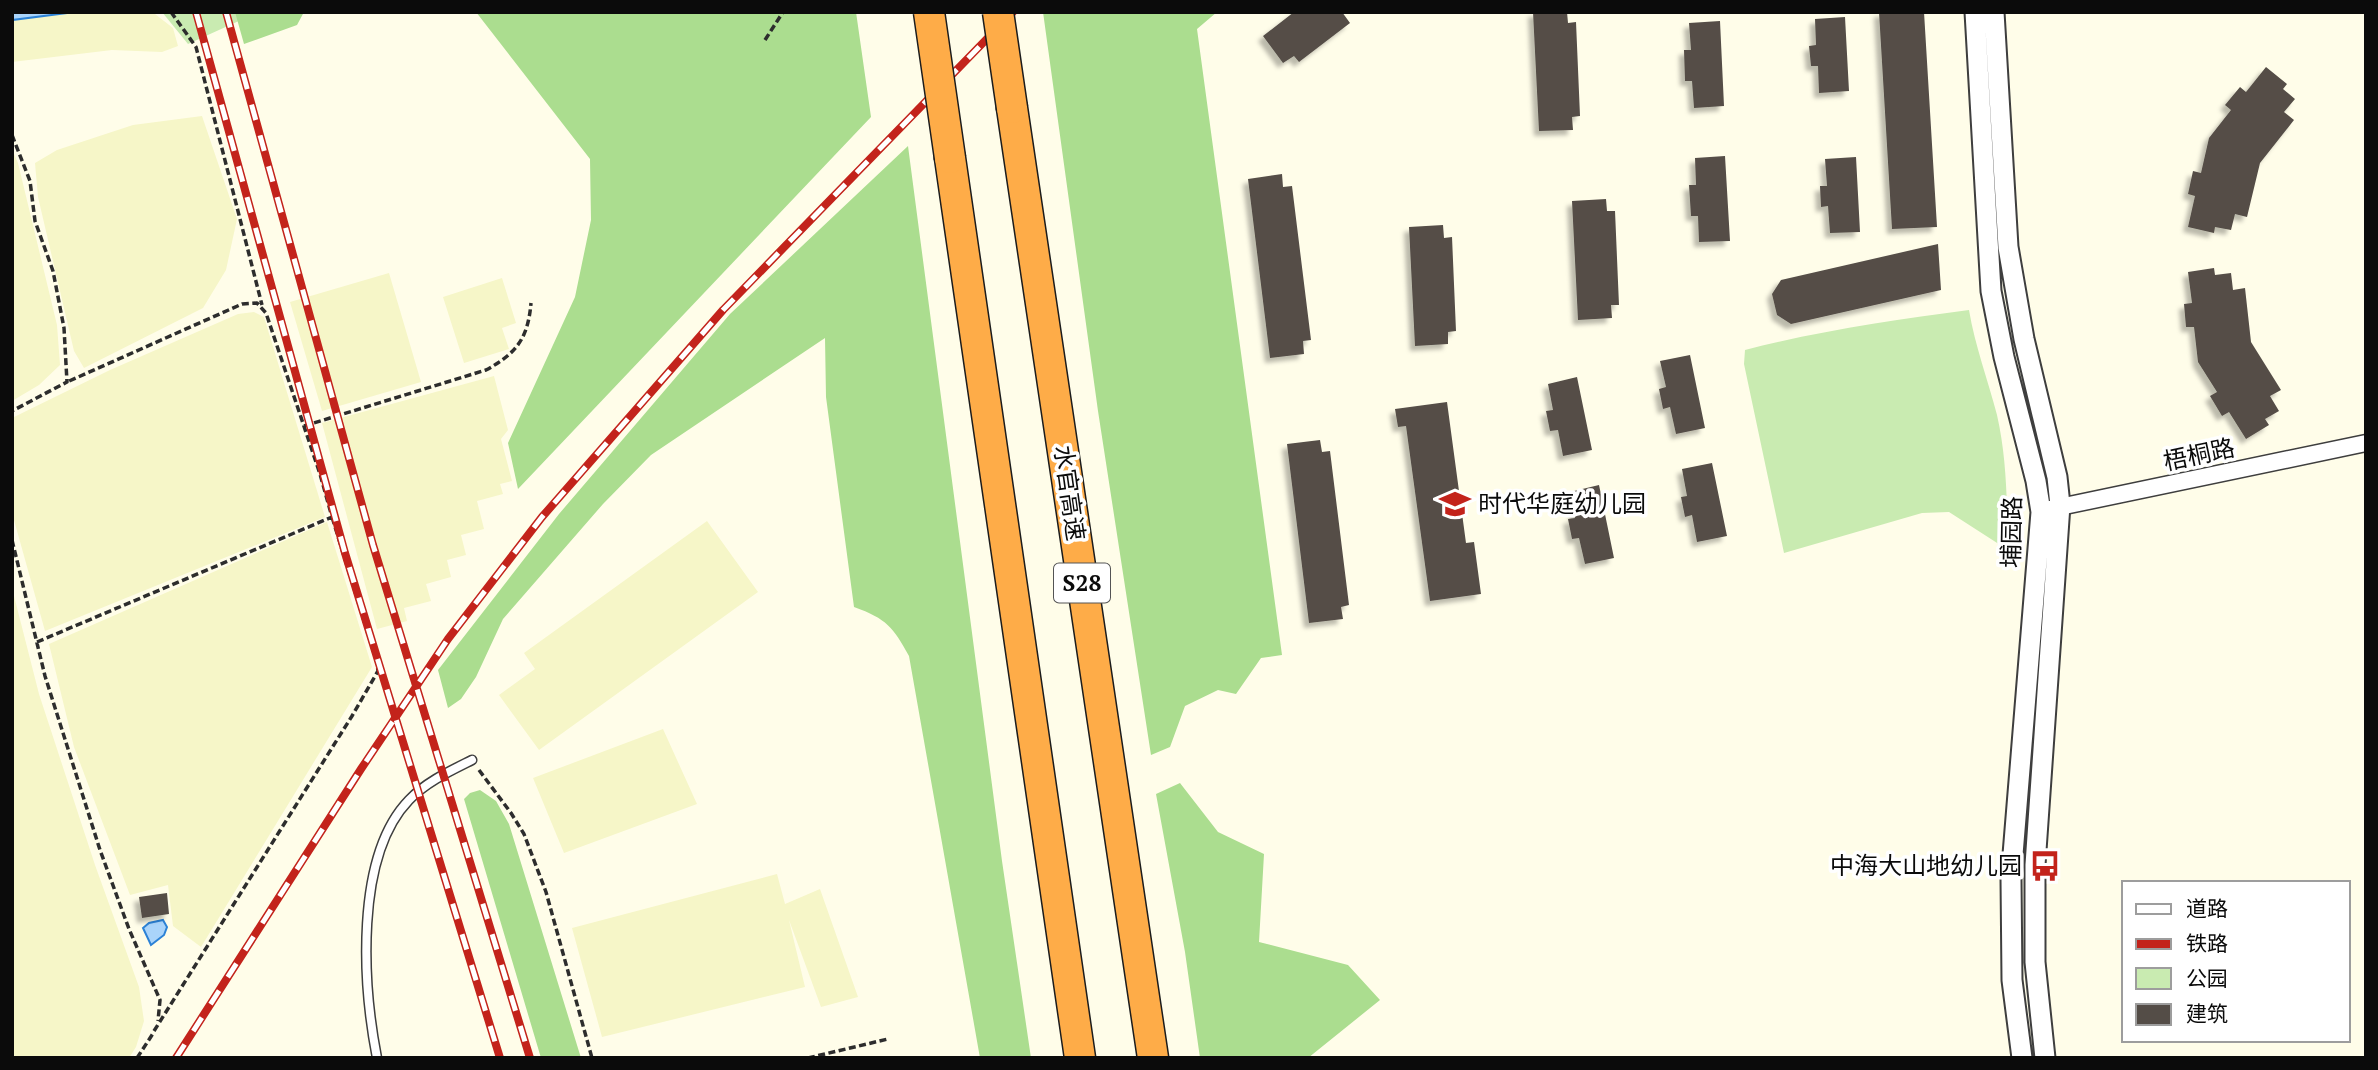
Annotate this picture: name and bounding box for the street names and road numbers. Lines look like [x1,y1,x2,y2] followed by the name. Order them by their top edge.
[2160,431,2237,477] street label: 梧桐路
[1047,443,1093,543] street label: 水官高速
[1994,496,2028,568] street label: 埔园路
[1054,564,1110,603] road number: S28

